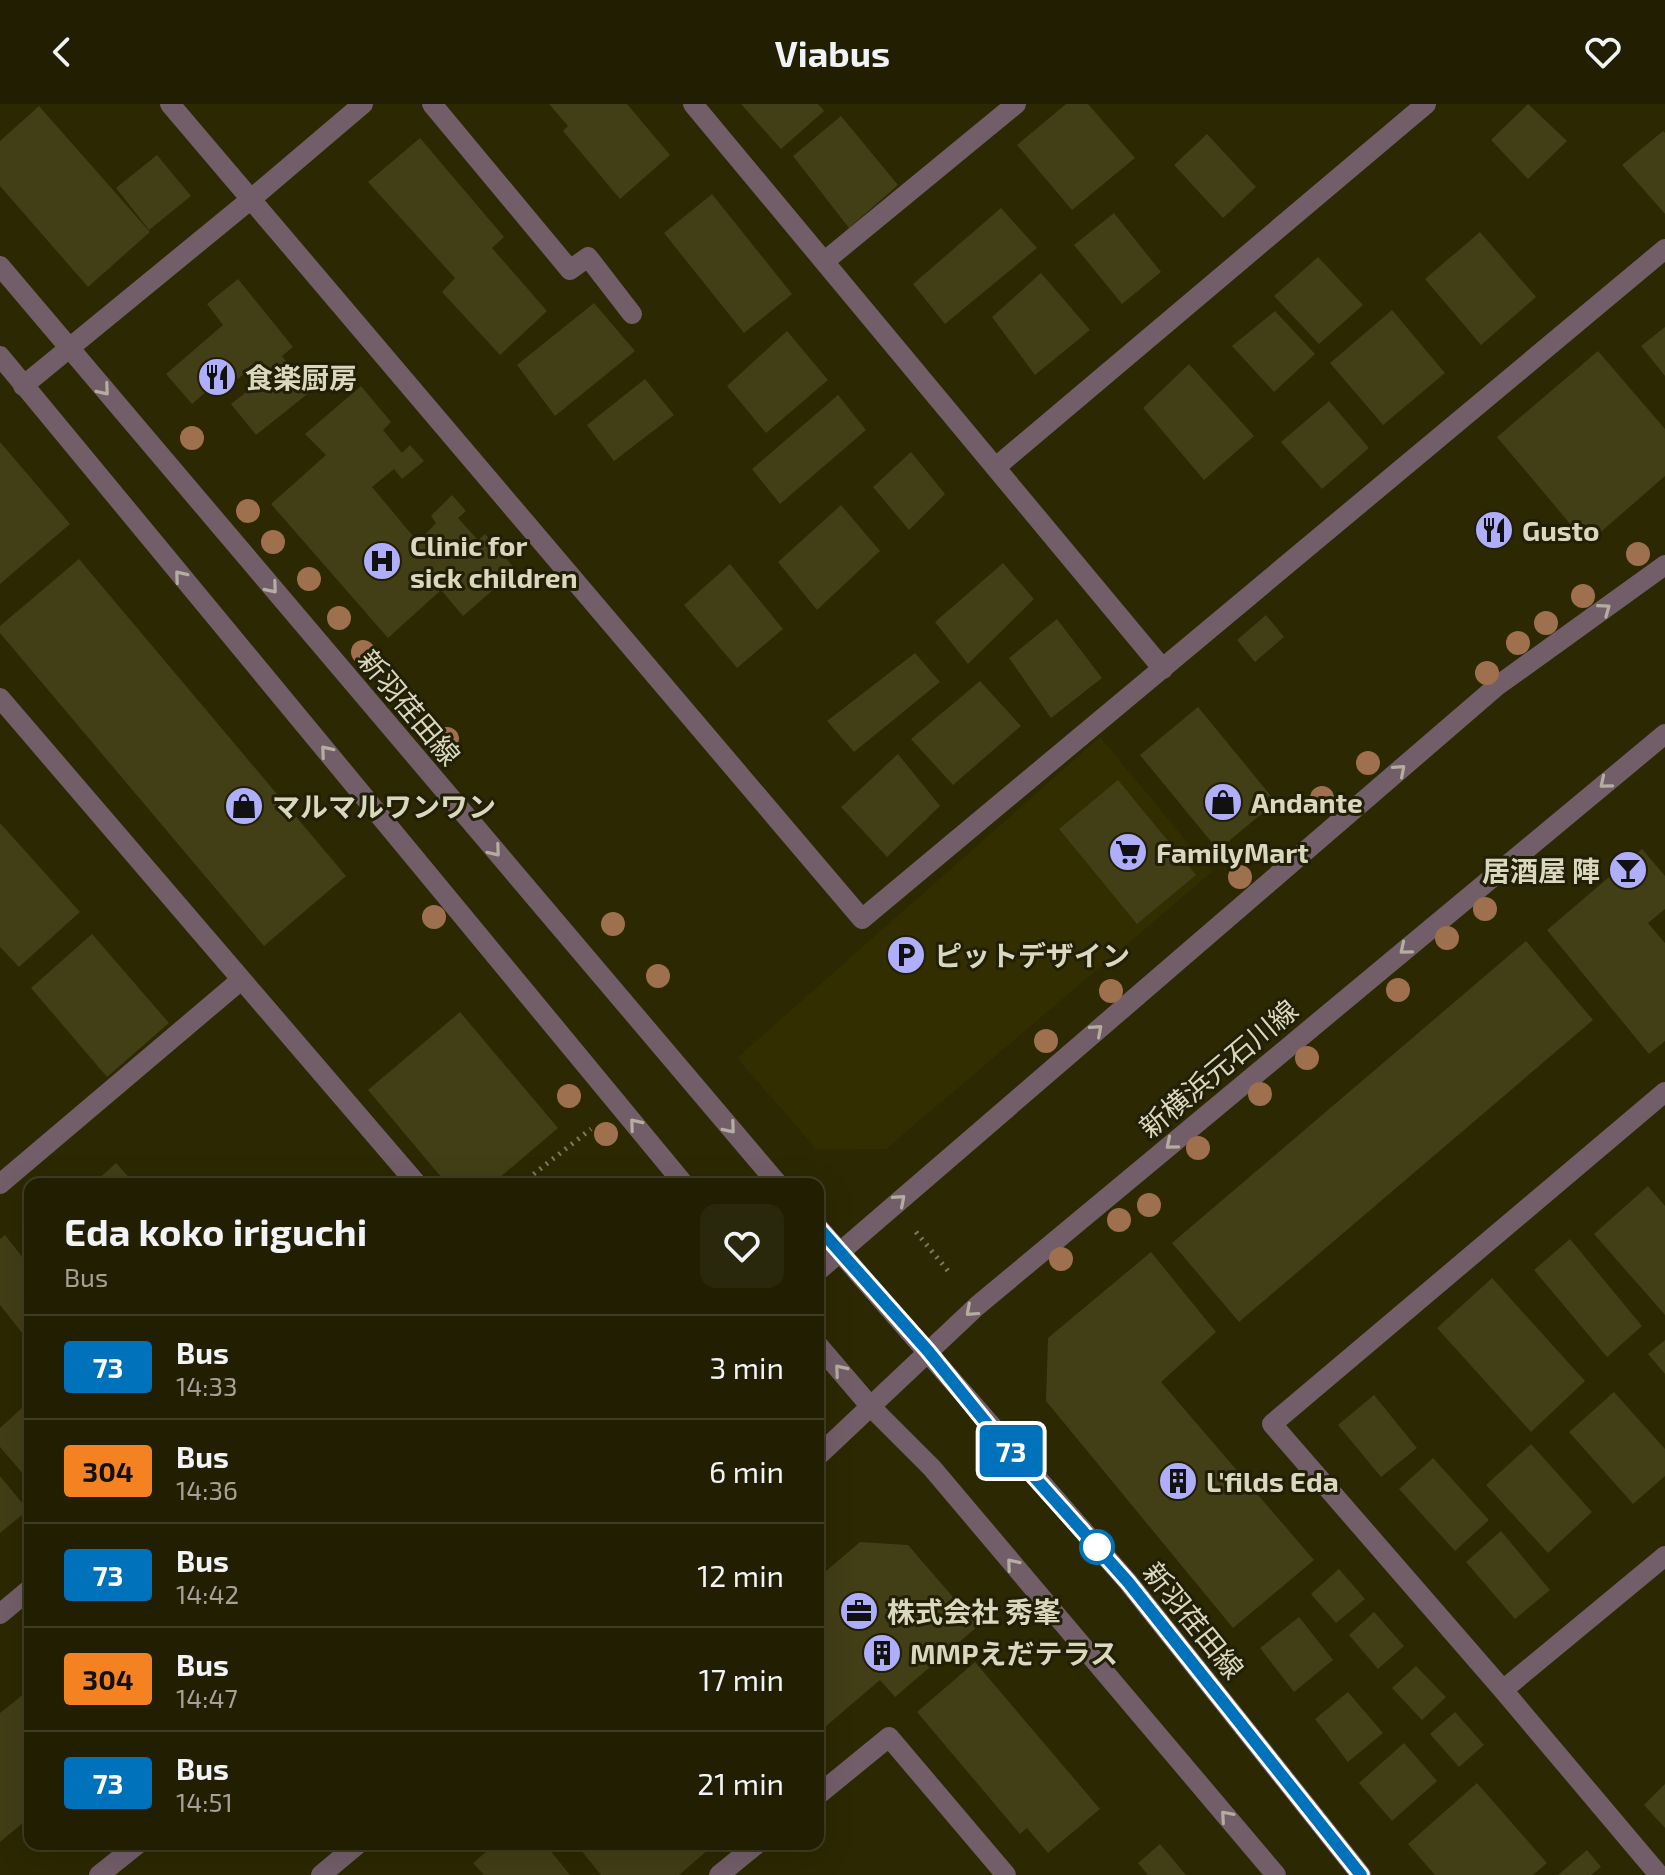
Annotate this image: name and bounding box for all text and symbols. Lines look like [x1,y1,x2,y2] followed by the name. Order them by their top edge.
[40,30,84,74] icon: back
[1581,30,1625,74] icon: heart
[775,31,890,74] text: Viabus
[196,356,238,398] restaurant icon: 食楽厨房
[245,360,357,394] place label: 食楽厨房
[94,381,109,396] one-way arrow
[1473,509,1515,551] restaurant icon: Gusto
[1522,513,1600,547] place label: Gusto
[410,528,577,594] place label: Clinic for sick children
[361,540,403,582] hospital icon: Clinic for sick children
[176,570,190,585] one-way arrow
[262,579,277,594] one-way arrow
[1596,604,1610,619] one-way arrow
[352,642,468,772] street label: 新羽荏田線
[321,746,336,760] one-way arrow
[1391,765,1406,779] one-way arrow
[1599,773,1614,788] one-way arrow
[1202,781,1244,823] shop icon: Andante
[223,785,265,827] shop icon: マルマルワンワン
[1251,785,1363,819] place label: Andante
[272,789,496,823] place label: マルマルワンワン
[1107,831,1149,873] supermarket icon: FamilyMart
[1156,835,1309,869] place label: FamilyMart
[485,841,500,856] one-way arrow
[1607,849,1649,891] bar icon: 居酒屋 陣
[1482,853,1600,887] place label: 居酒屋 陣
[885,934,927,976] parking icon: ピットデザイン
[934,938,1130,972] place label: ピットデザイン
[1399,940,1414,954] one-way arrow
[1132,992,1304,1144] street label: 新横浜元石川線
[1088,1025,1102,1040] one-way arrow
[720,1118,735,1133] one-way arrow
[630,1119,645,1133] one-way arrow
[1165,1134,1180,1149] one-way arrow
[891,1195,905,1210] one-way arrow
[700,1204,784,1288] button: heart
[64,1208,367,1254] text: Eda koko iriguchi
[64,1261,108,1292] text: Bus
[966,1302,980,1316] one-way arrow
[176,1334,229,1370] text: Bus
[709,1349,784,1385] text: 3 min
[93,1350,123,1384] text: 73
[835,1365,850,1379] one-way arrow
[176,1370,237,1401] text: 14:33
[975,1425,1047,1477] line badge: 73
[996,1434,1026,1468] text: 73
[176,1438,229,1474] text: Bus
[709,1453,784,1489] text: 6 min
[82,1454,134,1488] text: 304
[1157,1460,1199,1502] building icon: L'filds Eda
[1206,1464,1339,1498] place label: L'filds Eda
[176,1474,238,1505] text: 14:36
[1080,1530,1114,1564] unlabelled marker
[176,1542,229,1578] text: Bus
[1137,1555,1251,1685] street label: 新羽荏田線
[697,1557,784,1593] text: 12 min
[93,1558,123,1592] text: 73
[1007,1559,1022,1573] one-way arrow
[176,1578,239,1609] text: 14:42
[838,1590,880,1632] office icon: 株式会社 秀峯
[887,1594,1061,1628] place label: 株式会社 秀峯
[861,1632,903,1674] building icon: MMPえだテラス
[910,1636,1118,1670] place label: MMPえだテラス
[176,1646,229,1682] text: Bus
[699,1661,784,1697] text: 17 min
[82,1662,134,1696] text: 304
[176,1682,238,1713] text: 14:47
[176,1750,229,1786] text: Bus
[697,1765,784,1801] text: 21 min
[93,1766,123,1800] text: 73
[176,1786,233,1817] text: 14:51
[1221,1810,1236,1825] one-way arrow

